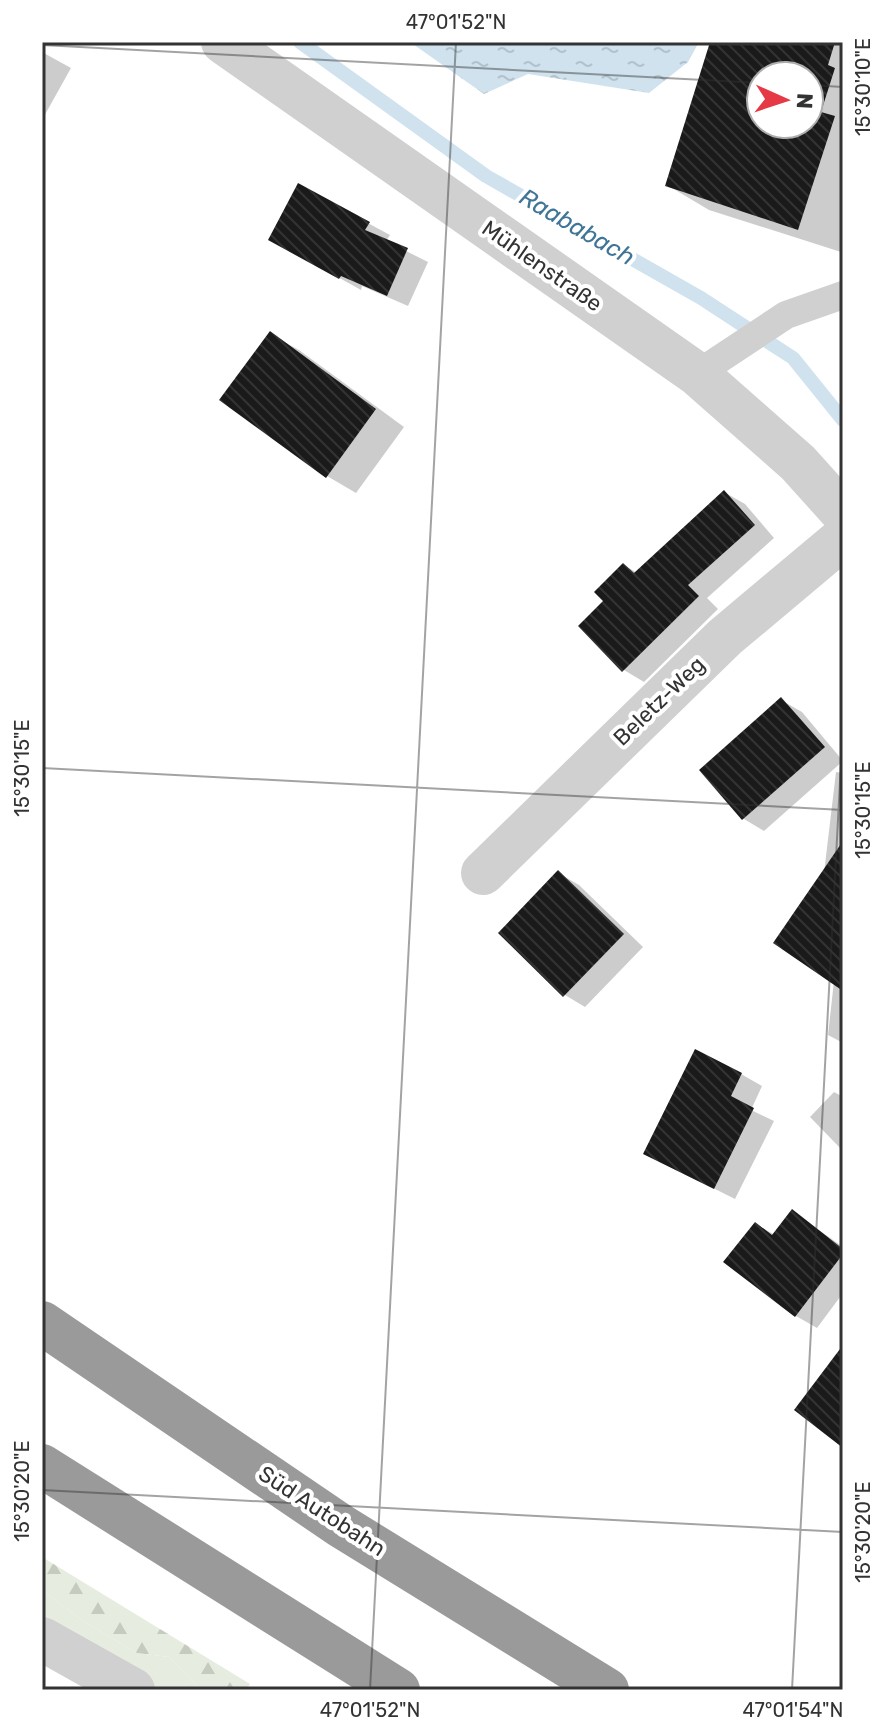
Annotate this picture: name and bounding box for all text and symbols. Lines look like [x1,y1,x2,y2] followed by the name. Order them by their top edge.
[406,10,506,34] text: 47°01'52"N
[851,38,875,136] text: 15°30'10"E
[745,60,825,140] north arrow
[791,92,818,110] text: N
[514,183,640,271] water label: Raababach
[477,215,607,317] street label: Mühlenstraße
[608,651,710,751] street label: Beletz-Weg
[10,719,34,817] text: 15°30'15"E
[851,761,875,859] text: 15°30'15"E
[10,1440,34,1542] text: 15°30'20"E
[253,1460,391,1562] street label: Süd Autobahn
[851,1481,875,1583] text: 15°30'20"E
[320,1698,420,1722] text: 47°01'52"N
[743,1698,843,1722] text: 47°01'54"N

